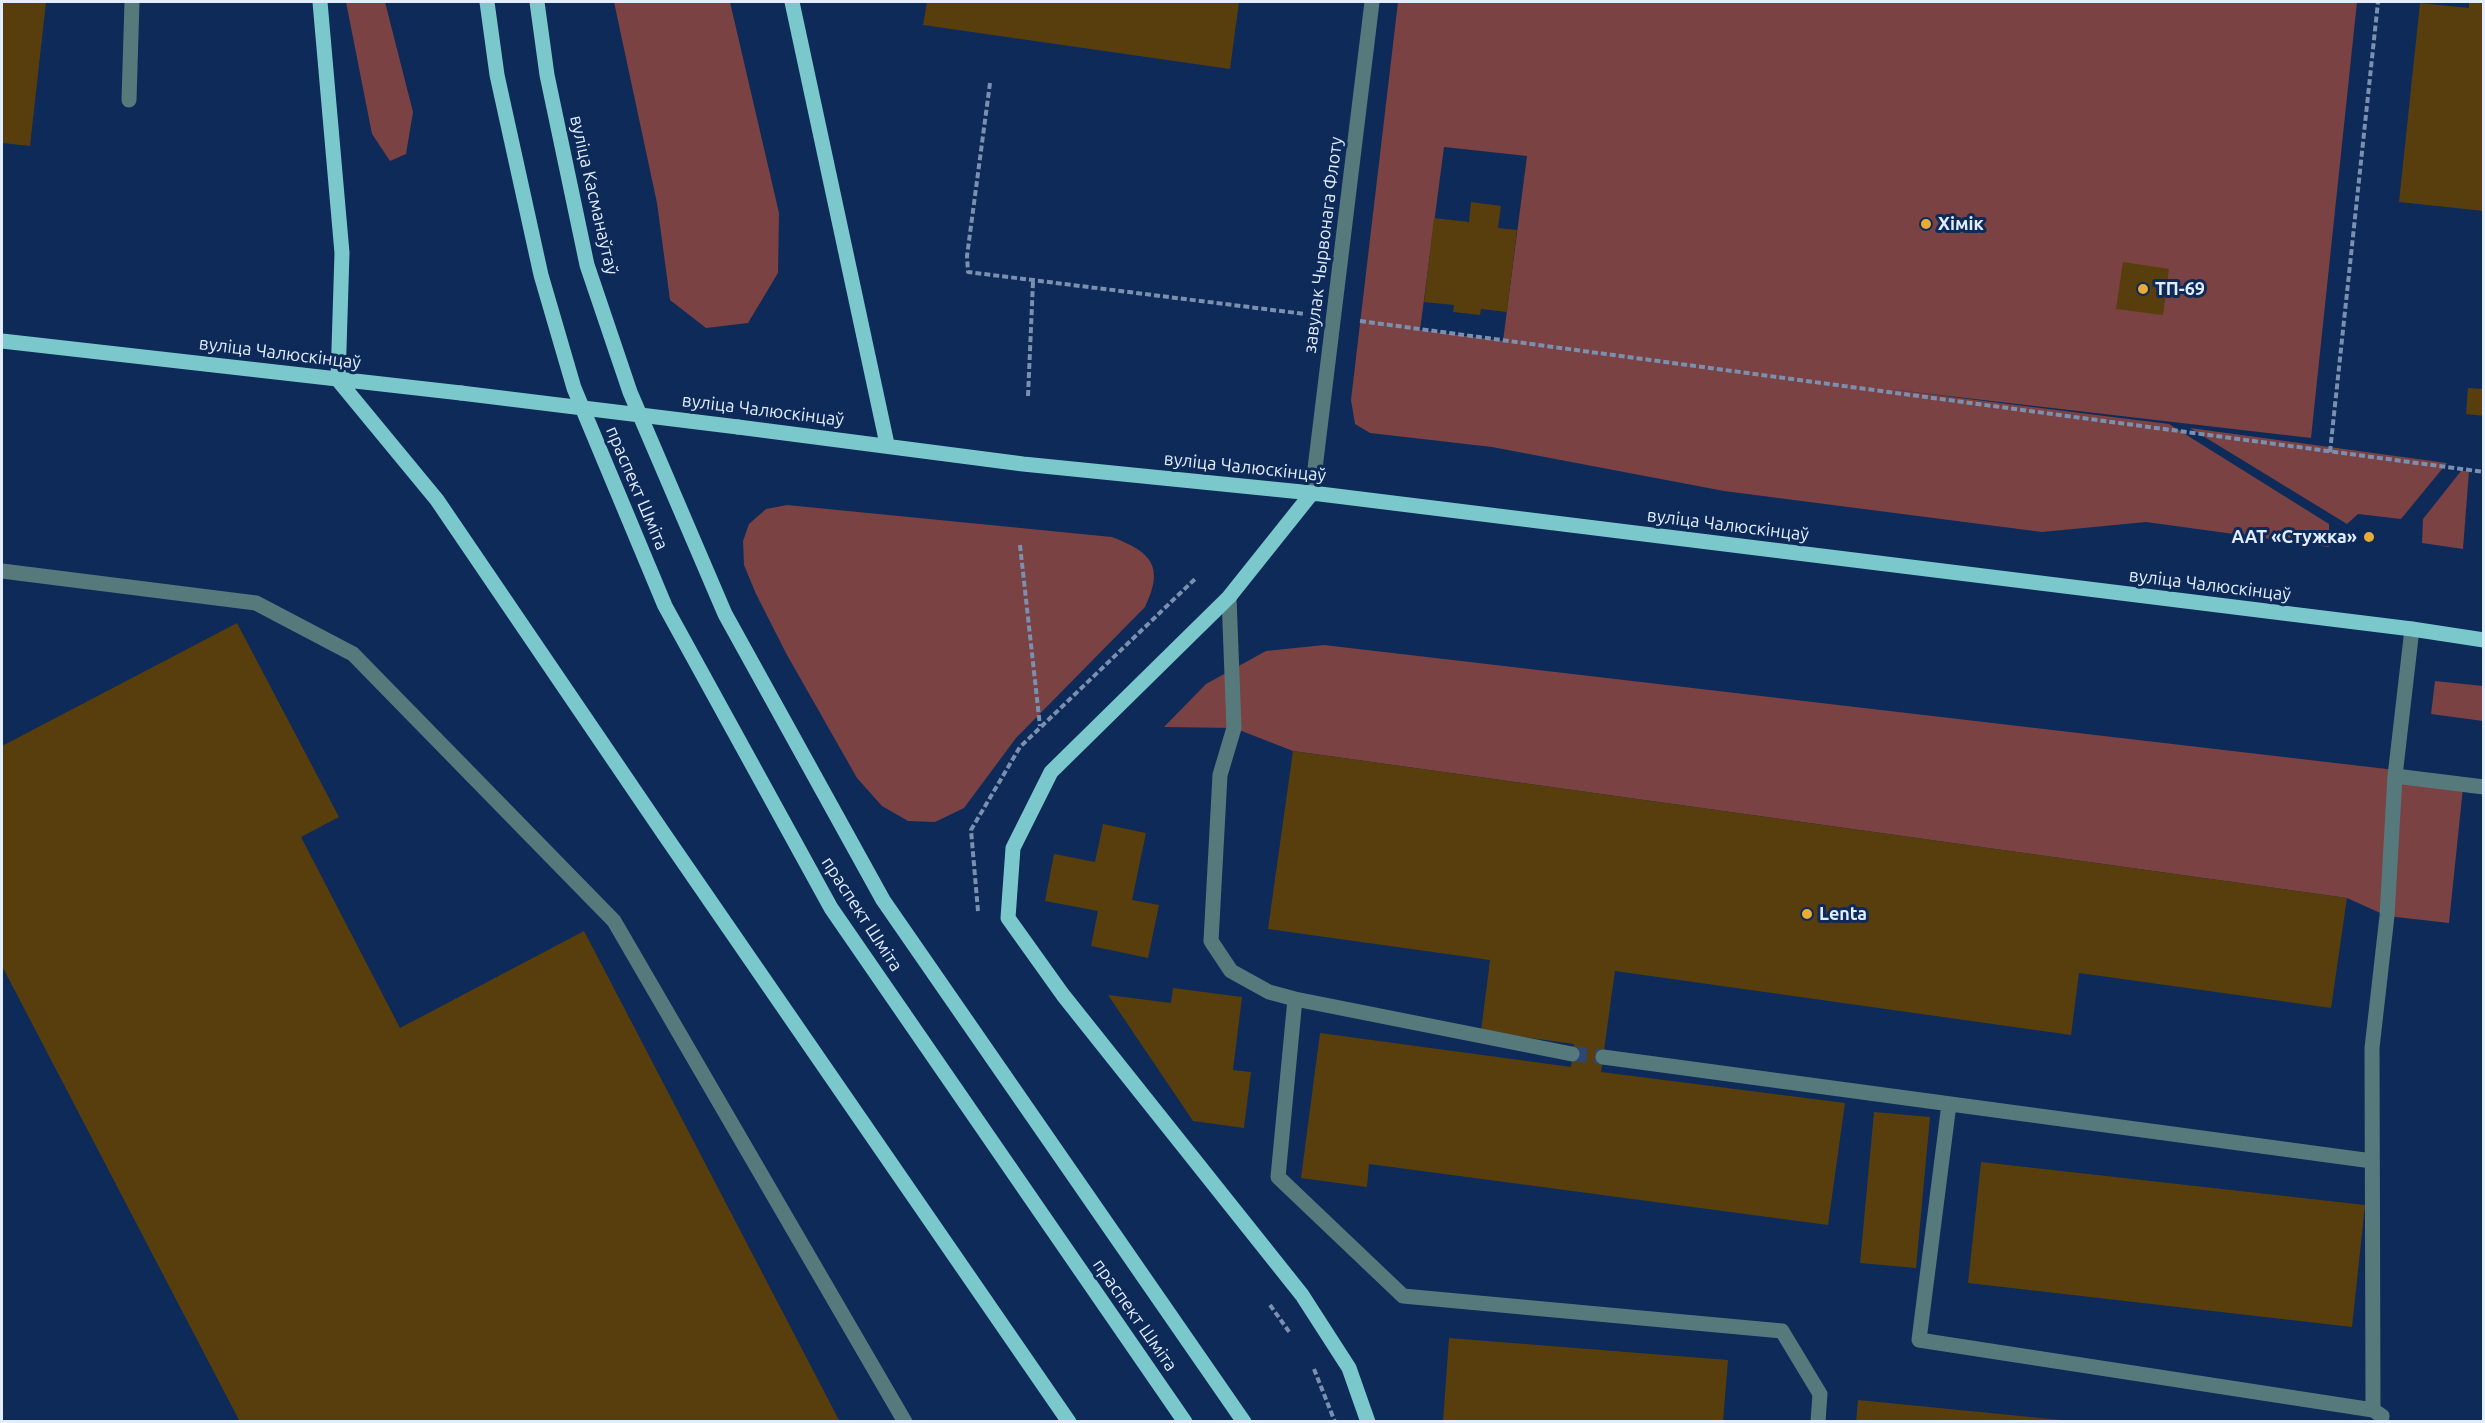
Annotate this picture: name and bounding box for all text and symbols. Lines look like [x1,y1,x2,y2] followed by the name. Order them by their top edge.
[565,113,623,277] street label: вуліца Касманаўтаў
[1299,135,1347,355] street label: завулак Чырвонага Флоту
[1938,213,1984,235] place label: Хімік
[1919,217,1933,231] marker: Хімік
[2155,278,2205,300] place label: ТП-69
[2136,282,2150,296] marker: ТП-69
[198,332,362,374] street label: вуліца Чалюскінцаў
[681,389,845,431] street label: вуліца Чалюскінцаў
[601,423,673,553] street label: праспект Шміта
[1163,448,1327,486] street label: вуліца Чалюскінцаў
[1646,504,1810,546] street label: вуліца Чалюскінцаў
[2232,526,2357,548] place label: ААТ «Стужка»
[2362,530,2376,544] marker: ААТ «Стужка»
[2128,564,2292,606] street label: вуліца Чалюскінцаў
[817,853,907,975] street label: праспект Шміта
[1819,903,1867,925] place label: Lenta
[1800,907,1814,921] marker: Lenta
[1088,1255,1182,1375] street label: праспект Шміта

